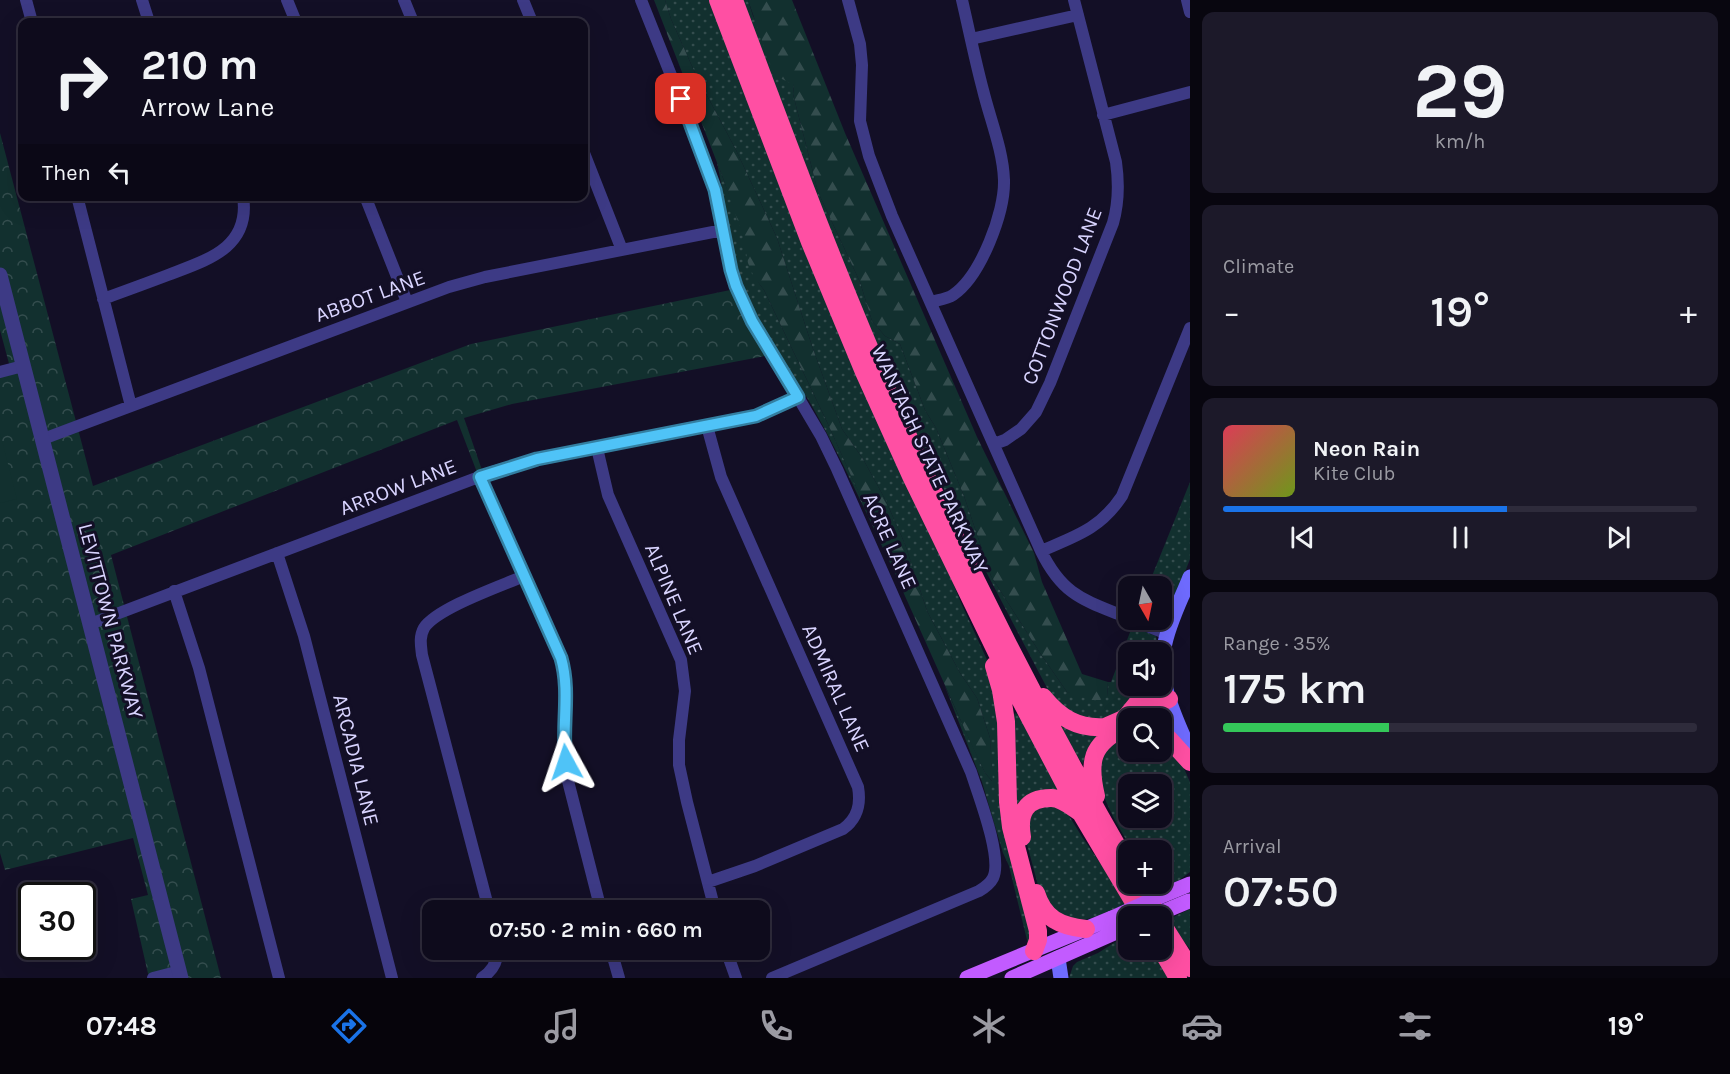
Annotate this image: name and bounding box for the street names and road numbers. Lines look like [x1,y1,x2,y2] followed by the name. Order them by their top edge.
[1017,204,1107,388] street label: COTTONWOOD LANE
[312,265,428,327] street label: ABBOT LANE
[866,341,994,577] street label: WANTAGH STATE PARKWAY
[336,454,460,520] street label: ARROW LANE
[858,489,922,593] street label: ACRE LANE
[73,521,149,722] street label: LEVITTOWN PARKWAY
[640,540,708,658] street label: ALPINE LANE
[797,620,875,756] street label: ADMIRAL LANE
[328,692,384,828] street label: ARCADIA LANE

